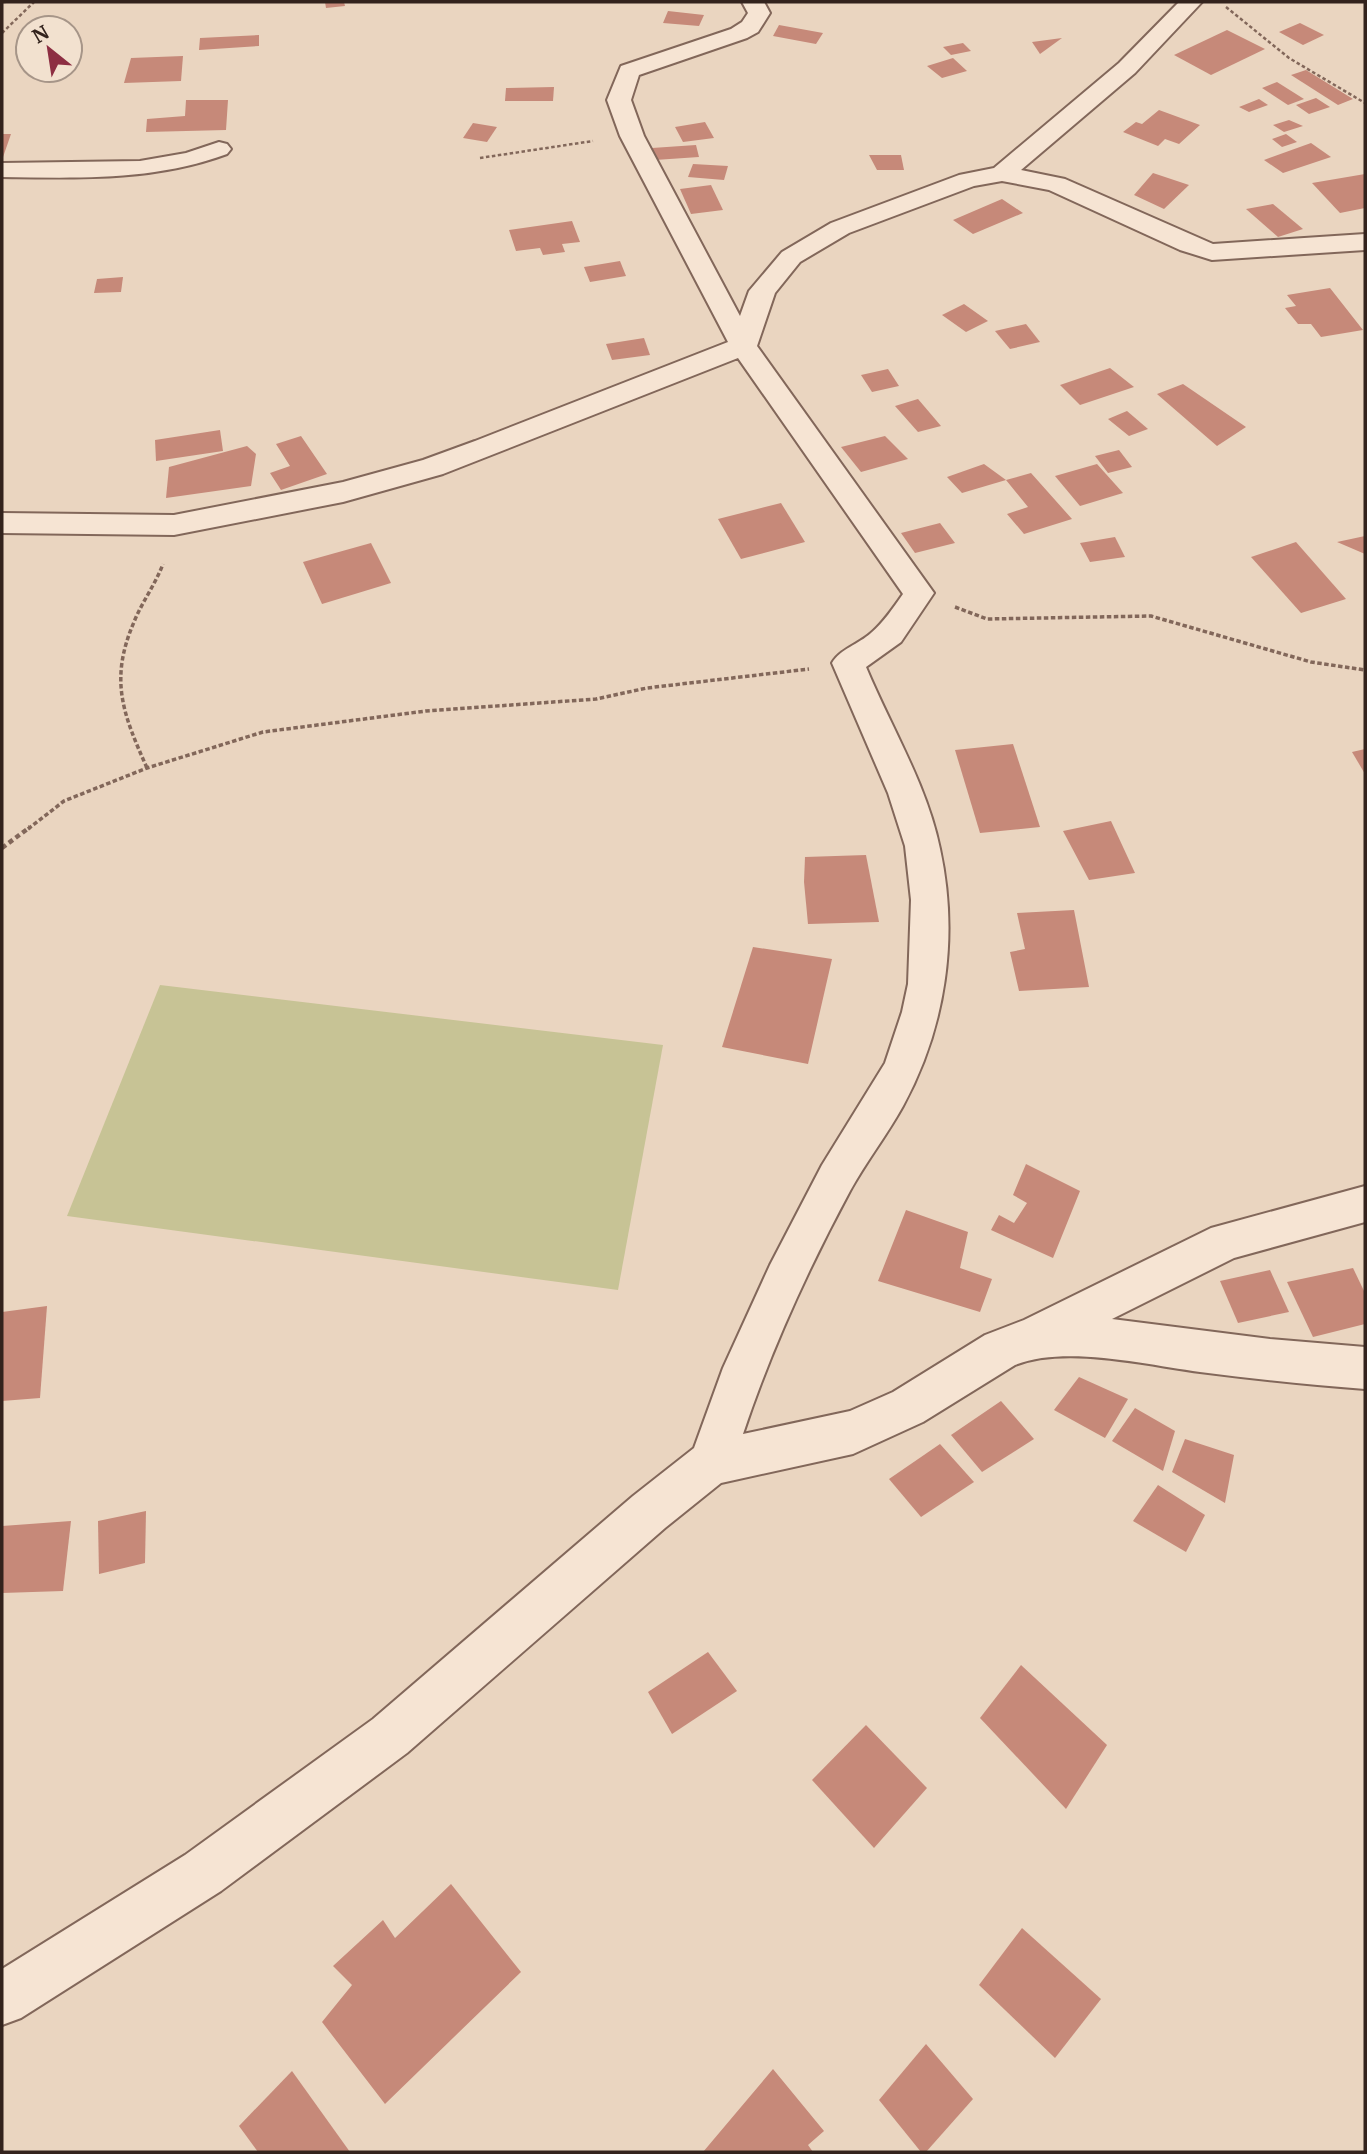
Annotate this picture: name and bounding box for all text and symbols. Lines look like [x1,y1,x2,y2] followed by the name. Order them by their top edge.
[14,14,84,84] north arrow
[28,20,53,48] text: N

